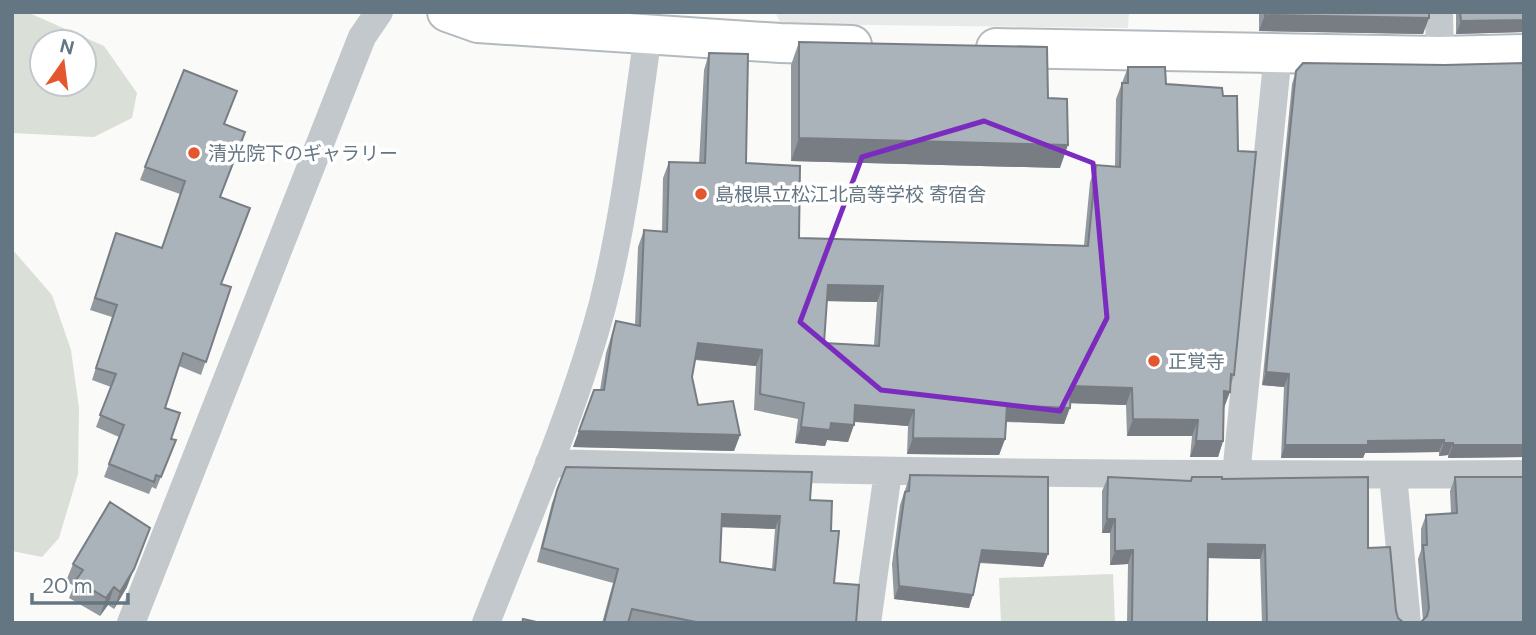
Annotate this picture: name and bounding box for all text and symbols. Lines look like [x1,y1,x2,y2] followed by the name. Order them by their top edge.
[28,28,98,98] north arrow
[57,33,77,61] text: N
[208,141,398,166] place label: 清光院下のギャラリー
[186,145,202,161] marker: 清光院下のギャラリー
[715,182,986,207] place label: 島根県立松江北高等学校 寄宿舎
[693,186,709,202] marker: 島根県立松江北高等学校 寄宿舎
[1168,349,1225,374] place label: 正覚寺
[1146,353,1162,369] marker: 正覚寺
[32,562,128,606] scale bar
[42,572,93,600] text: 20 m

